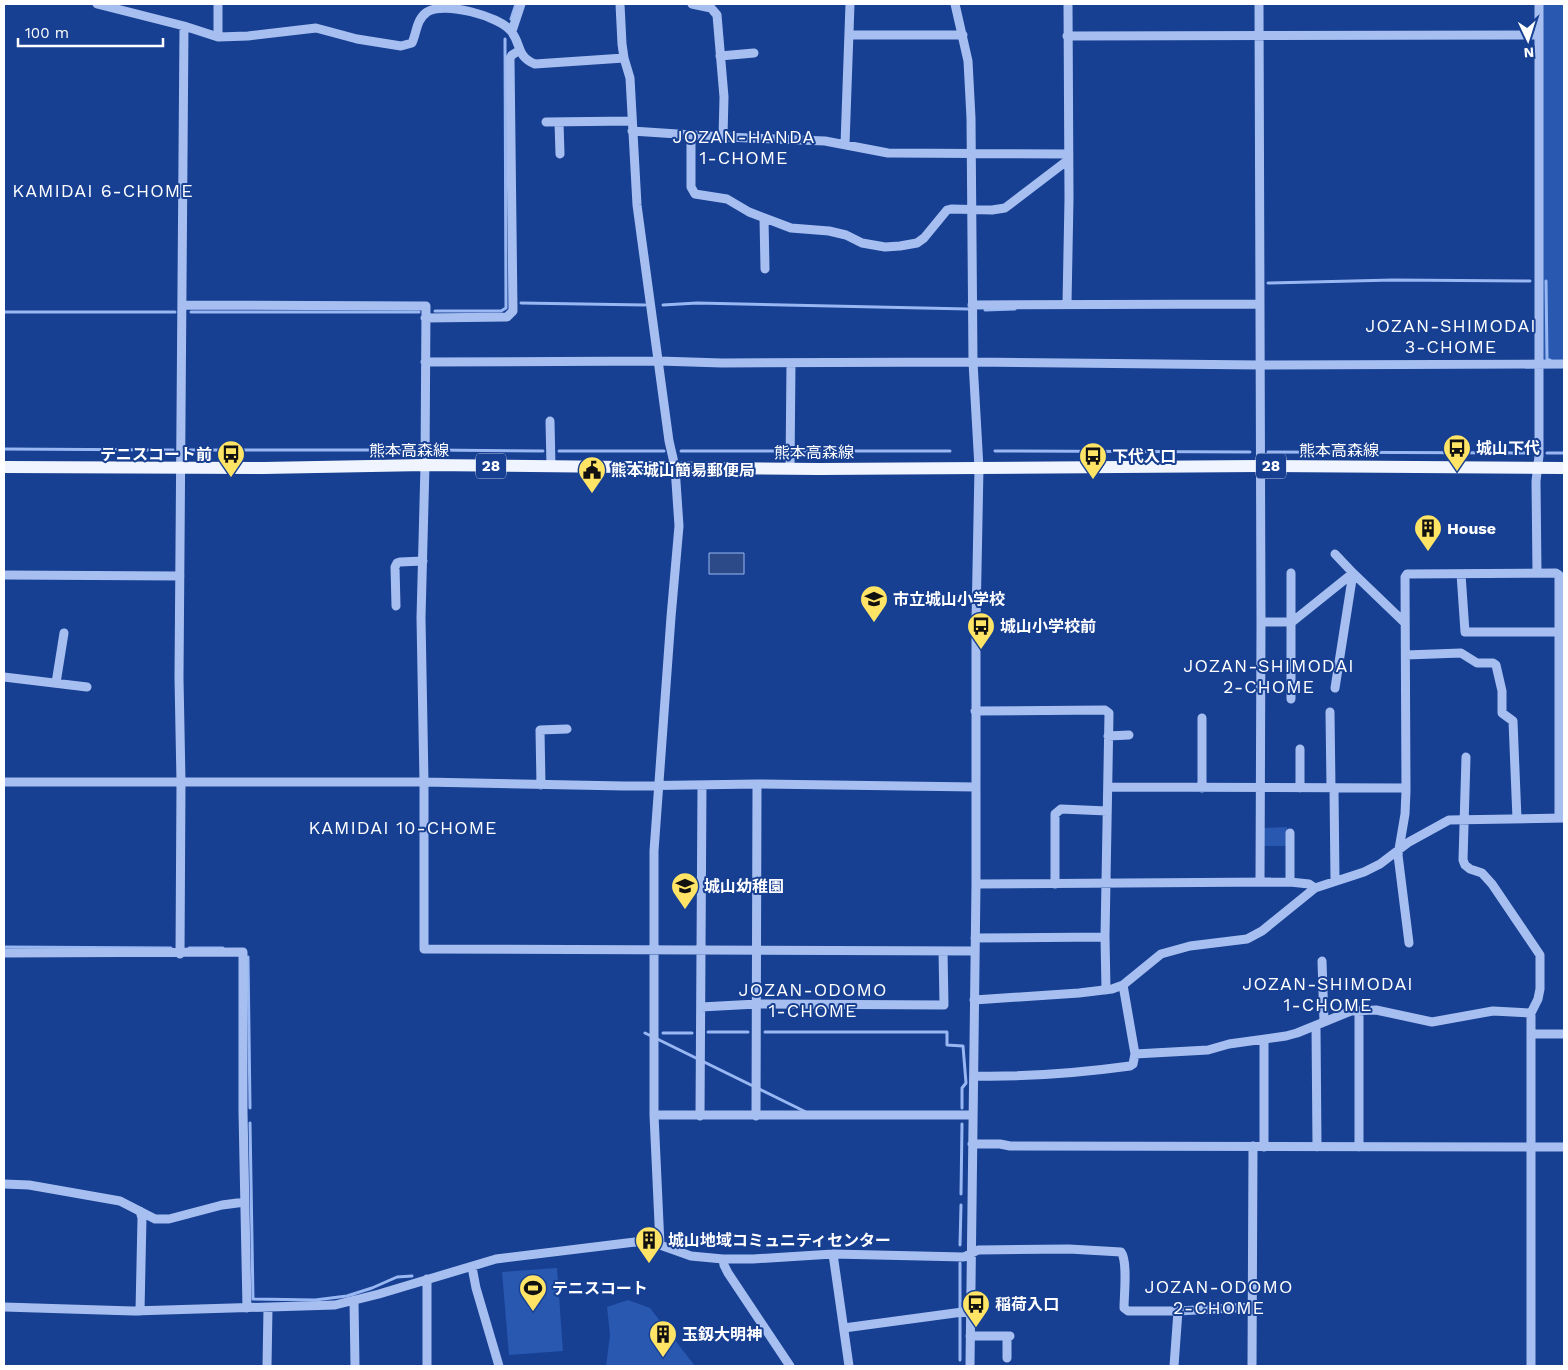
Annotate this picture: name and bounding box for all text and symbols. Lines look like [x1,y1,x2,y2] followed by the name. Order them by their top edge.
[18,15,162,47] scale bar
[1503,15,1553,65] north arrow
[25,24,69,42] text: 100 m
[1523,45,1535,61] text: N
[673,126,815,168] district label: JOZAN-HANDA 1-CHOME
[12,180,194,201] district label: KAMIDAI 6-CHOME
[1365,315,1537,357] district label: JOZAN-SHIMODAI 3-CHOME
[1442,433,1472,472] bus stop icon: 城山下代
[216,439,246,478] bus stop icon: テニスコート前
[1476,439,1540,458] place label: 城山下代
[369,441,449,460] street label: 熊本高森線
[1078,441,1108,480] bus stop icon: 下代入口
[1299,441,1379,460] street label: 熊本高森線
[774,443,854,462] street label: 熊本高森線
[100,445,212,464] place label: テニスコート前
[1112,447,1176,466] place label: 下代入口
[476,454,506,478] road number: 28
[1256,454,1286,478] road number: 28
[577,455,607,494] public building icon: 熊本城山簡易郵便局
[611,461,755,480] place label: 熊本城山簡易郵便局
[1413,513,1443,552] building icon: House
[1447,519,1496,538] place label: House
[859,584,889,623] school or university icon: 市立城山小学校
[893,590,1005,609] place label: 市立城山小学校
[966,611,996,650] bus stop icon: 城山小学校前
[1000,617,1096,636] place label: 城山小学校前
[1183,655,1355,697] district label: JOZAN-SHIMODAI 2-CHOME
[308,817,498,838] district label: KAMIDAI 10-CHOME
[670,871,700,910] school or university icon: 城山幼稚園
[704,877,784,896] place label: 城山幼稚園
[1242,973,1414,1015] district label: JOZAN-SHIMODAI 1-CHOME
[739,979,887,1021] district label: JOZAN-ODOMO 1-CHOME
[634,1225,664,1264] building icon: 城山地域コミュニティセンター
[668,1231,891,1250] place label: 城山地域コミュニティセンター
[518,1273,548,1312] sports icon: テニスコート
[1145,1276,1293,1318] district label: JOZAN-ODOMO 2-CHOME
[552,1279,648,1298] place label: テニスコート
[961,1289,991,1328] bus stop icon: 稲荷入口
[995,1295,1059,1314] place label: 稲荷入口
[648,1319,678,1358] building icon: 玉釼大明神
[682,1325,762,1344] place label: 玉釼大明神

